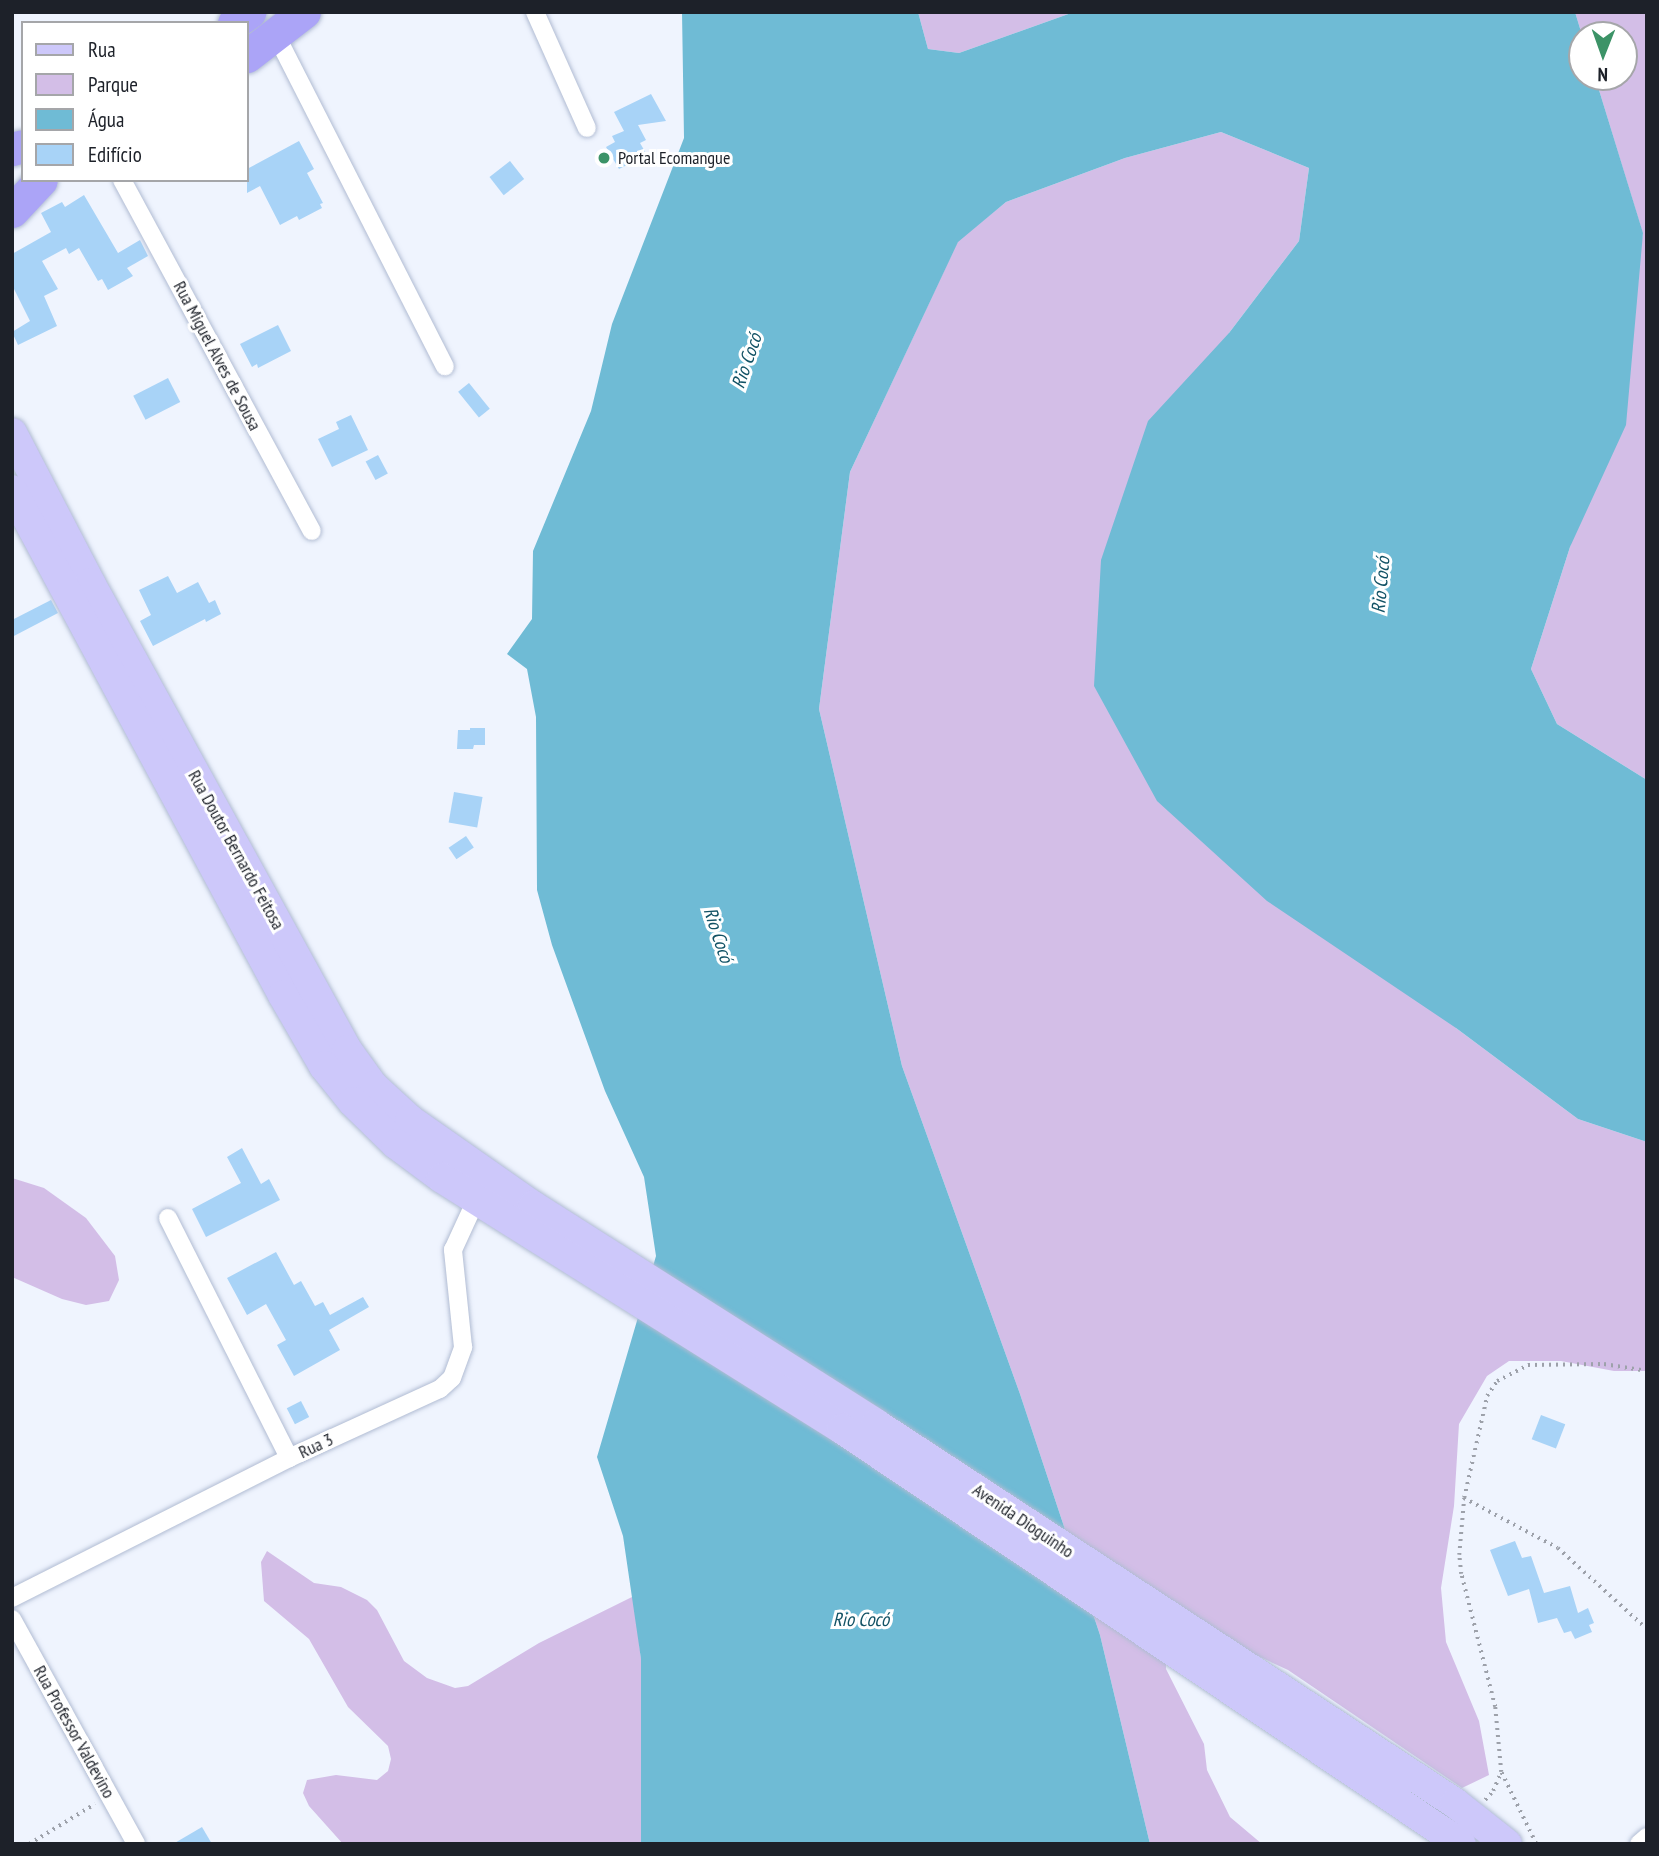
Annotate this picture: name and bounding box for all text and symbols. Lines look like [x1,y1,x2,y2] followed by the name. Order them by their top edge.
[21,21,248,182] legend
[1568,21,1638,91] north arrow
[88,36,116,63] text: Rua
[1597,63,1608,87] text: N
[88,71,138,98] text: Parque
[88,106,124,133] text: Água
[88,141,142,168] text: Edifício
[618,147,730,169] place label: Portal Ecomangue
[596,150,612,166] marker: Portal Ecomangue
[168,277,266,435] street label: Rua Miguel Alves de Sousa
[727,331,767,391] water label: Rio Cocó
[1367,556,1395,614] water label: Rio Cocó
[183,767,289,933] street label: Rua Doutor Bernardo Feitosa
[698,905,738,965] water label: Rio Cocó
[295,1429,337,1463] street label: Rua 3
[968,1479,1078,1563] street label: Avenida Dioguinho
[833,1609,889,1631] water label: Rio Cocó
[29,1662,119,1802] street label: Rua Professor Valdevino

